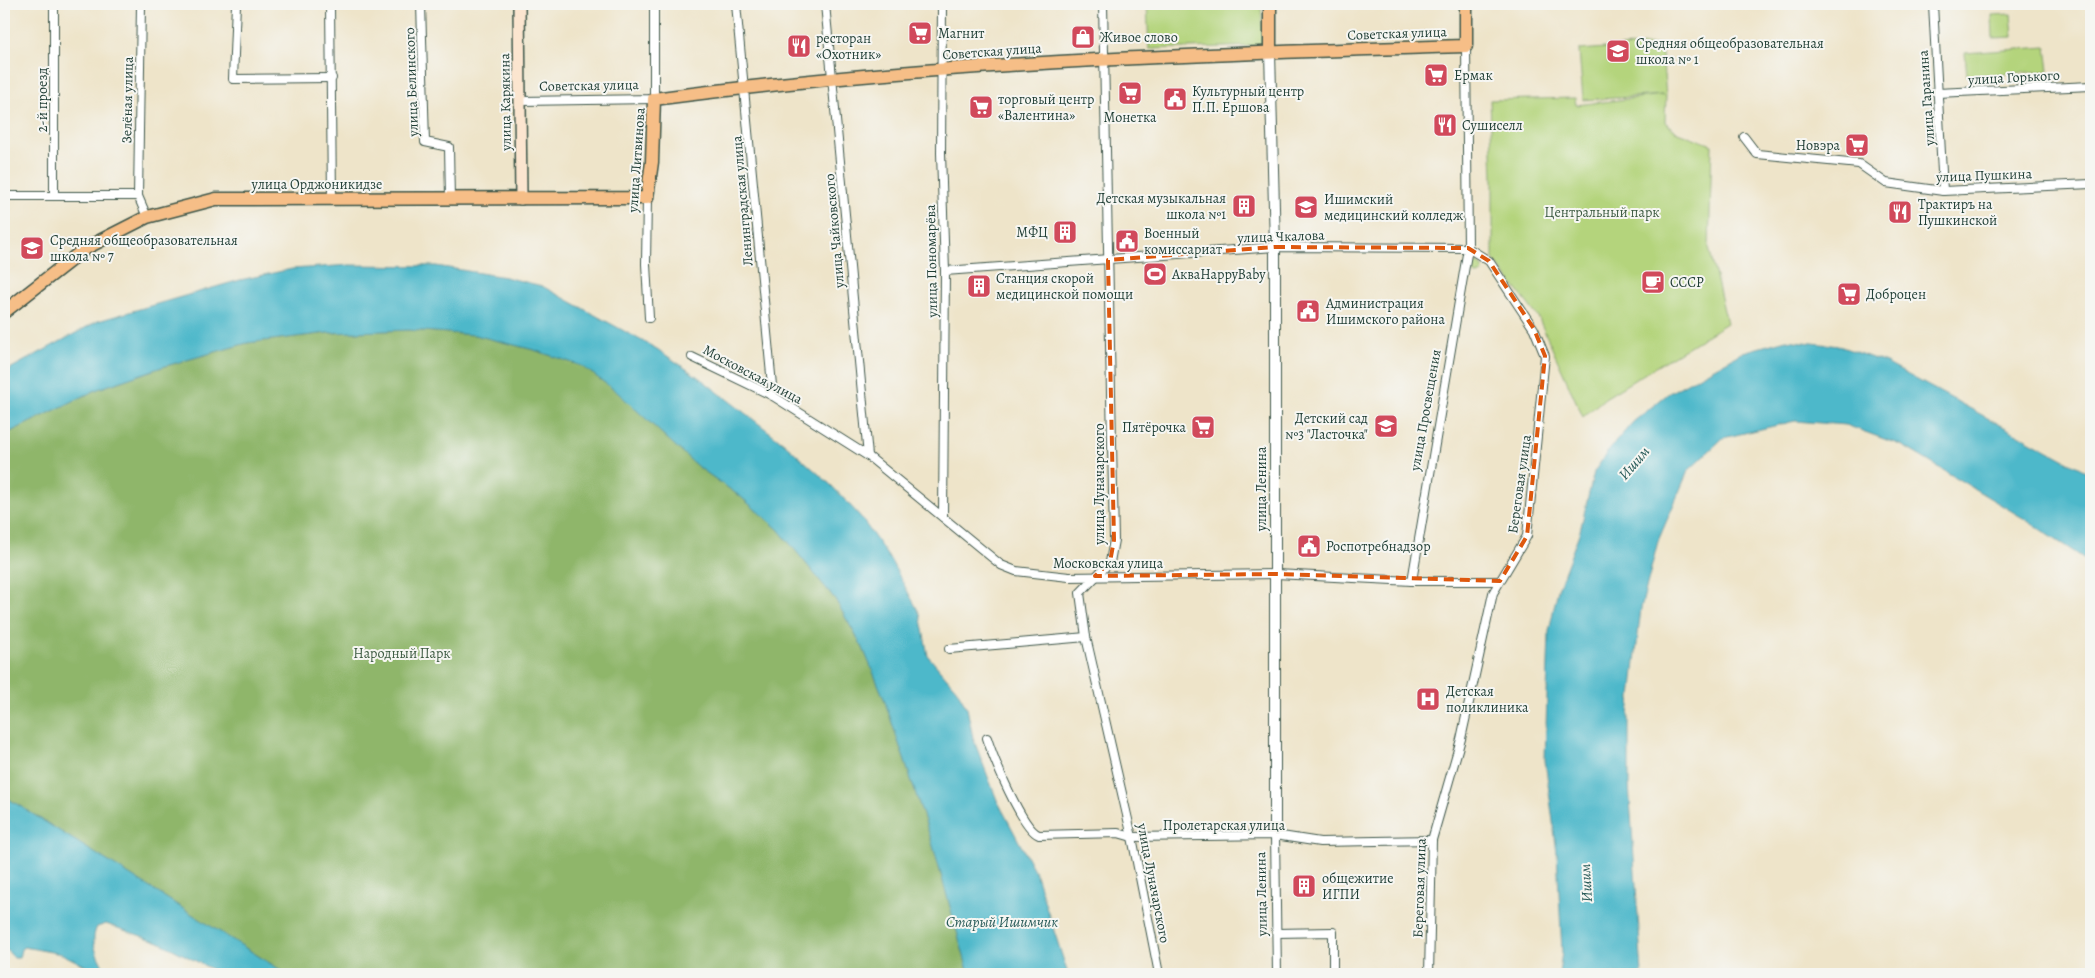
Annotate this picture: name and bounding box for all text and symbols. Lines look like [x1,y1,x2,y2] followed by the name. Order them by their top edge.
[907,20,933,46] supermarket icon: Магнит
[1347,22,1448,45] street label: Советская улица
[938,24,985,43] place label: Магнит
[1070,24,1096,50] shop icon: Живое слово
[400,27,423,138] street label: улица Белинского
[1100,28,1178,47] place label: Живое слово
[816,29,881,64] place label: ресторан «Охотник»
[786,33,812,59] restaurant icon: ресторан «Охотник»
[1636,34,1824,69] place label: Средняя общеобразовательная школа № 1
[1605,38,1631,64] school or university icon: Средняя общеобразовательная школа № 1
[942,39,1043,64] street label: Советская улица
[1914,49,1939,147] street label: улица Гаранина
[495,52,516,152] street label: улица Карякина
[117,56,138,144] street label: Зелёная улица
[1423,62,1449,88] supermarket icon: Ермак
[1454,66,1493,85] place label: Ермак
[1967,66,2060,89] street label: улица Горького
[33,68,52,132] street label: 2-й проезд
[539,75,640,96] street label: Советская улица
[1117,80,1143,106] supermarket icon: Монетка
[1192,82,1304,117] place label: Культурный центр П.П. Ершова
[1162,86,1188,112] public building icon: Культурный центр П.П. Ершова
[998,90,1094,125] place label: торговый центр «Валентина»
[968,94,994,120] supermarket icon: торговый центр «Валентина»
[623,106,650,214] street label: улица Литвинова
[1104,108,1157,127] place label: Монетка
[1432,112,1458,138] restaurant icon: Сушиселл
[1462,116,1523,135] place label: Сушиселл
[1844,132,1870,158] supermarket icon: Новэра
[727,134,758,267] street label: Ленинградская улица
[1796,136,1841,155] place label: Новэра
[1935,164,2033,187] street label: улица Пушкина
[820,173,849,290] street label: улица Чайковского
[251,175,382,194] street label: улица Орджоникидзе
[1096,189,1226,224] place label: Детская музыкальная школа №1
[1324,190,1464,225] place label: Ишимский медицинский колледж
[1231,193,1257,219] building icon: Детская музыкальная школа №1
[1293,194,1319,220] school or university icon: Ишимский медицинский колледж
[1918,195,1997,230] place label: Трактиръ на Пушкинской
[1887,199,1913,225] restaurant icon: Трактиръ на Пушкинской
[1544,203,1660,222] park label: Центральный парк
[921,204,942,319] street label: улица Пономарёва
[1052,219,1078,245] building icon: МФЦ
[1016,223,1048,242] place label: МФЦ
[1144,224,1222,259] place label: Военный комиссариат
[1236,225,1326,248] street label: улица Чкалова
[1114,228,1140,254] public building icon: Военный комиссариат
[50,231,238,266] place label: Средняя общеобразовательная школа № 7
[19,235,45,261] school or university icon: Средняя общеобразовательная школа № 7
[1142,261,1168,287] sports icon: АкваHappyBaby
[1171,265,1266,284] place label: АкваHappyBaby
[996,269,1133,304] place label: Станция скорой медицинской помощи
[1640,269,1666,295] cafe icon: СССР
[966,273,992,299] building icon: Станция скорой медицинской помощи
[1670,273,1704,292] place label: СССР
[1836,281,1862,307] supermarket icon: Доброцен
[1866,285,1926,304] place label: Доброцен
[1325,294,1446,329] place label: Администрация Ишимского района
[1295,298,1321,324] public building icon: Администрация Ишимского района
[700,340,806,409] street label: Московская улица
[1405,348,1446,473] street label: улица Просвещения
[1285,409,1368,444] place label: Детский сад №3 "Ласточка"
[1373,413,1399,439] school or university icon: Детский сад №3 "Ласточка"
[1190,414,1216,440] supermarket icon: Пятёрочка
[1122,418,1187,437] place label: Пятёрочка
[1090,423,1109,546] street label: улица Луначарского
[1503,433,1536,535] street label: Береговая улица
[1614,442,1654,484] water label: Ишим
[1252,446,1271,532] street label: улица Ленина
[1296,533,1322,559] public building icon: Роспотребнадзор
[1326,537,1431,556] place label: Роспотребнадзор
[1053,554,1164,573] street label: Московская улица
[353,644,451,663] park label: Народный Парк
[1446,682,1529,717] place label: Детская поликлиника
[1415,686,1441,712] hospital icon: Детская поликлиника
[1163,816,1286,835] street label: Пролетарская улица
[1132,821,1174,945] street label: улица Луначарского
[1408,837,1431,938] street label: Береговая улица
[1251,851,1272,937] street label: улица Ленина
[1575,863,1597,903] water label: Ишим
[1322,869,1394,904] place label: общежитие ИГПИ
[1291,873,1317,899] building icon: общежитие ИГПИ
[946,912,1058,932] water label: Старый Ишимчик

